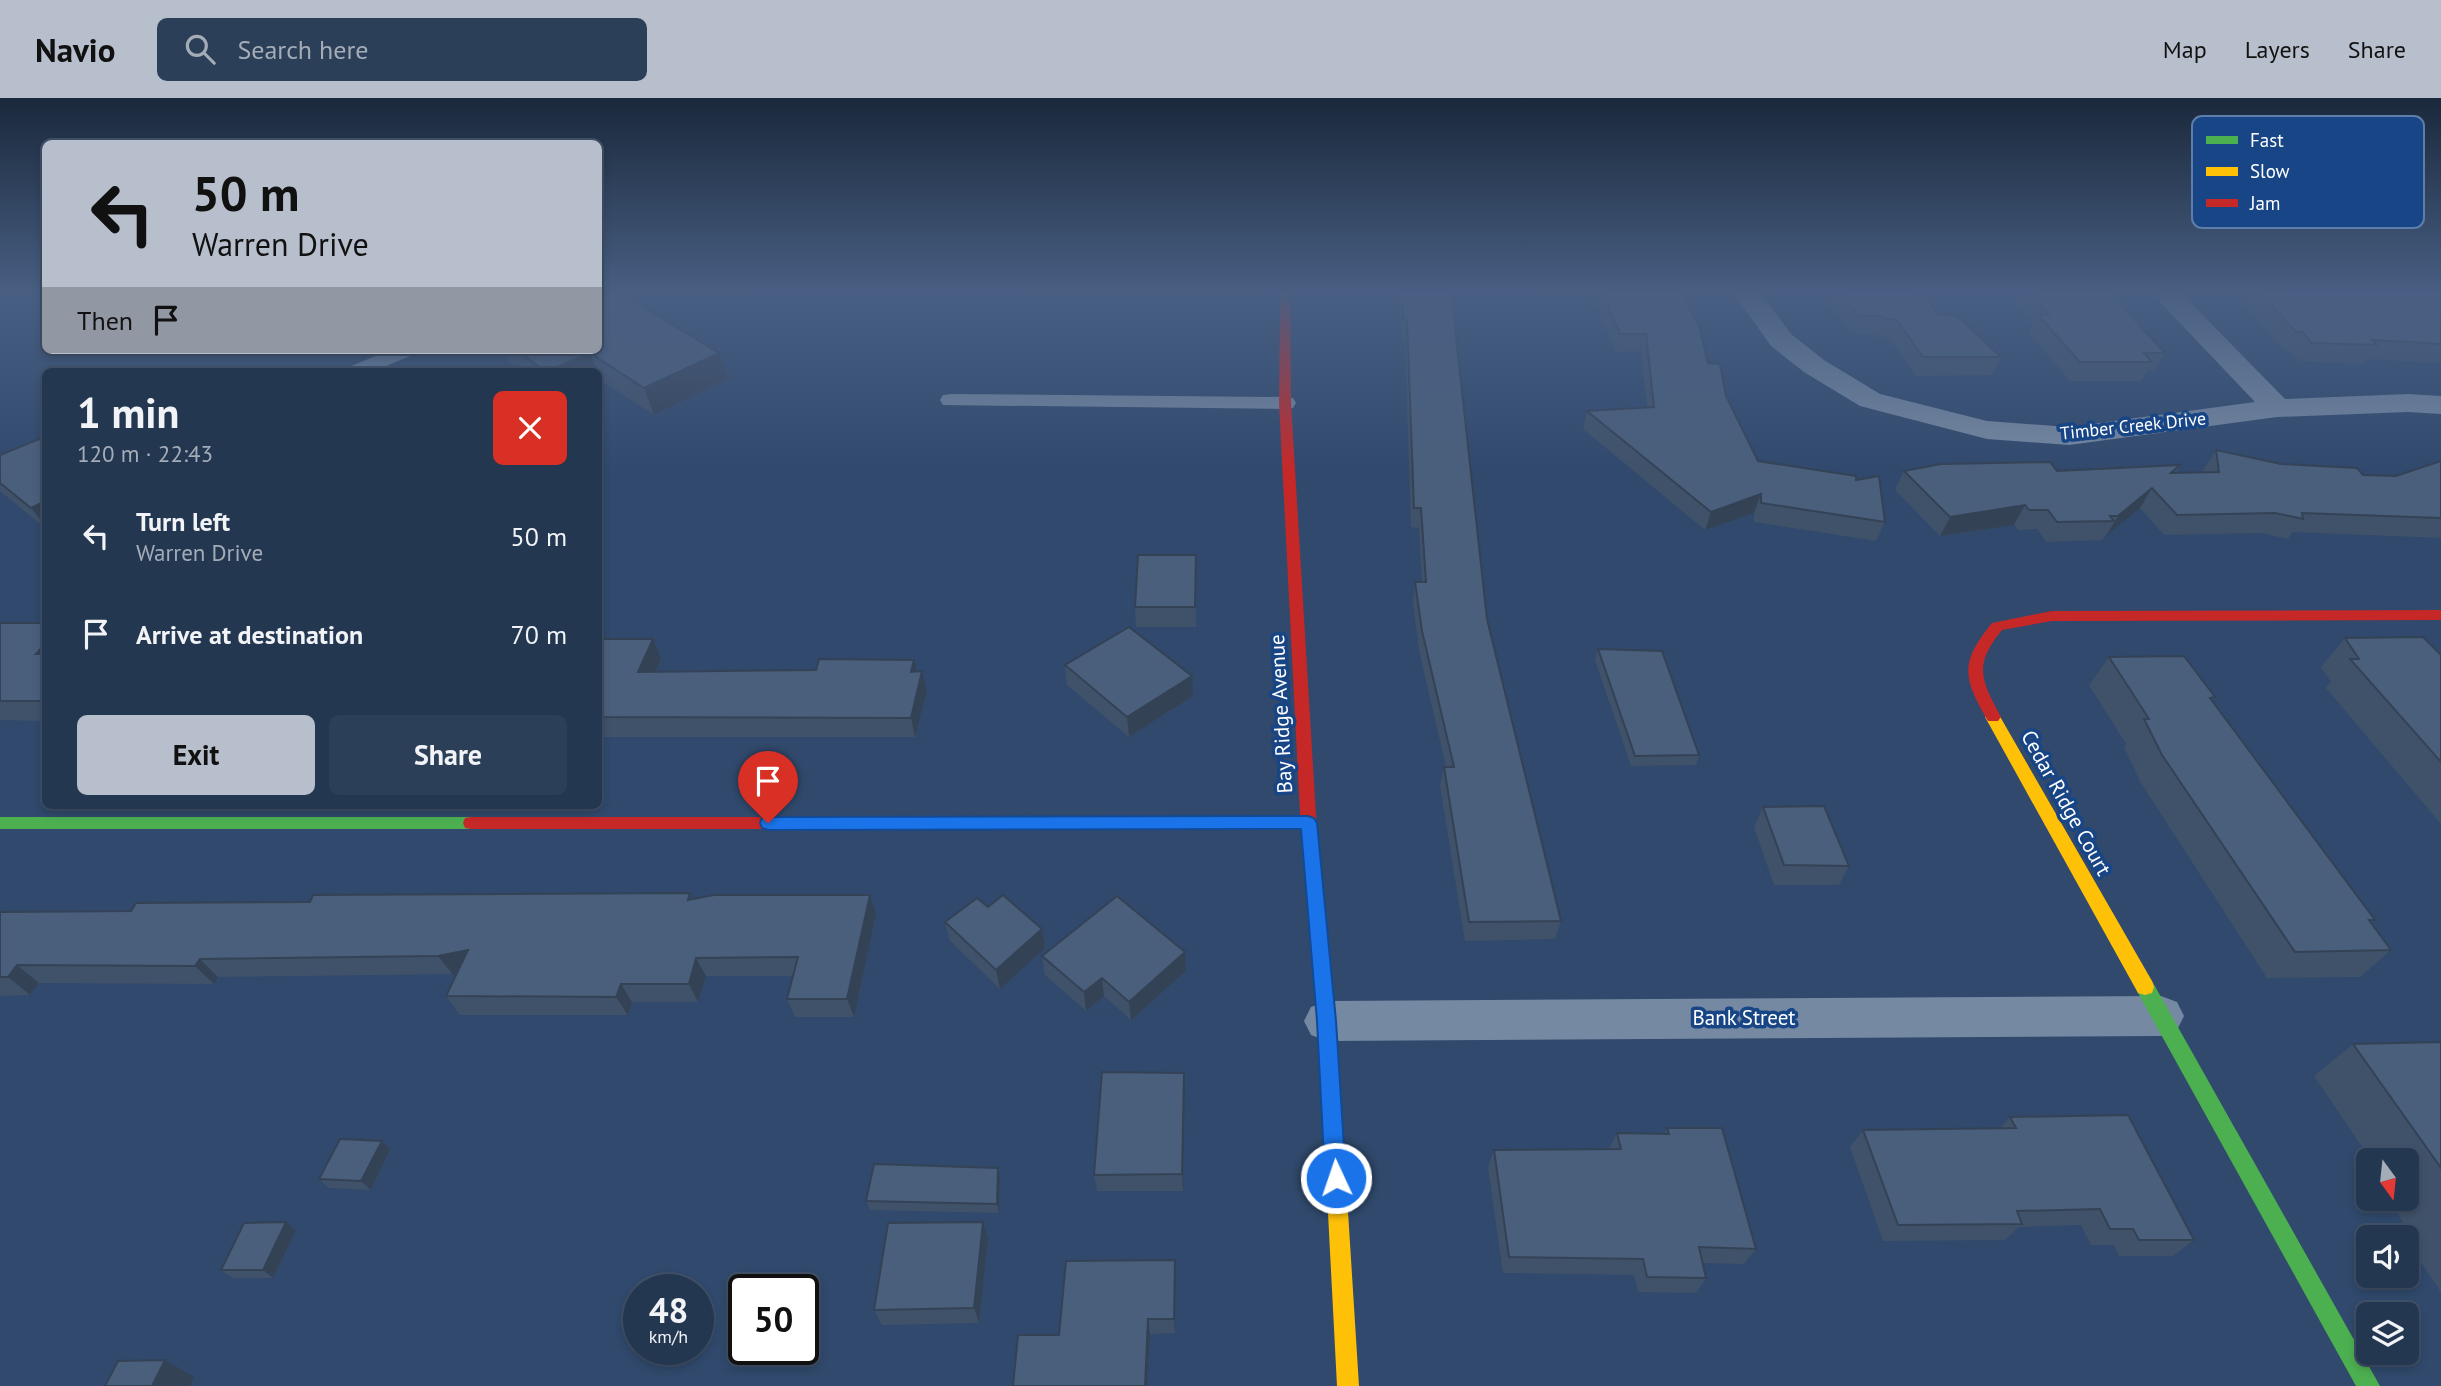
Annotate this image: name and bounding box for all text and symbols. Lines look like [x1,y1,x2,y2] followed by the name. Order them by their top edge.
[157,18,647,81] search box
[35,28,115,71] text: Navio
[181,30,219,68] icon: search
[237,33,369,66] text: Search here
[2163,34,2207,65] text: Map
[2245,34,2310,65] text: Layers
[2348,34,2406,65] text: Share
[2192,116,2424,228] legend
[2250,128,2284,152] text: Fast
[2250,159,2290,183] text: Slow
[192,161,299,225] text: 50 m
[77,168,168,259] icon: left
[2249,191,2280,215] text: Jam
[192,223,369,265] text: Warren Drive
[147,301,185,339] icon: arrive
[77,304,133,337] text: Then
[77,385,179,440] text: 1 min
[493,391,567,465] button: close
[2059,406,2207,445] street label: Timber Creek Drive
[77,439,213,468] text: 120 m · 22:43
[136,505,230,538] text: Turn left
[77,517,115,555] icon: left
[511,520,567,553] text: 50 m
[136,538,263,567] text: Warren Drive
[77,615,115,653] icon: arrive
[136,618,363,651] text: Arrive at destination
[511,618,567,651] text: 70 m
[1263,634,1298,794] street label: Bay Ridge Avenue
[77,715,315,795] button: Exit
[329,715,567,795] button: Share
[2015,725,2118,880] street label: Cedar Ridge Court
[738,751,798,823] pin
[749,762,787,800] icon: arrive
[1693,1004,1795,1031] street label: Bank Street
[1299,1141,1373,1215] position arrow
[2356,1148,2418,1211] north arrow
[2356,1148,2419,1365] map controls
[2356,1225,2419,1288] button: sound
[728,1274,819,1365] speed limit sign: 50
[649,1287,688,1333] text: 48
[2356,1302,2419,1365] button: layers
[649,1325,688,1348] text: km/h

